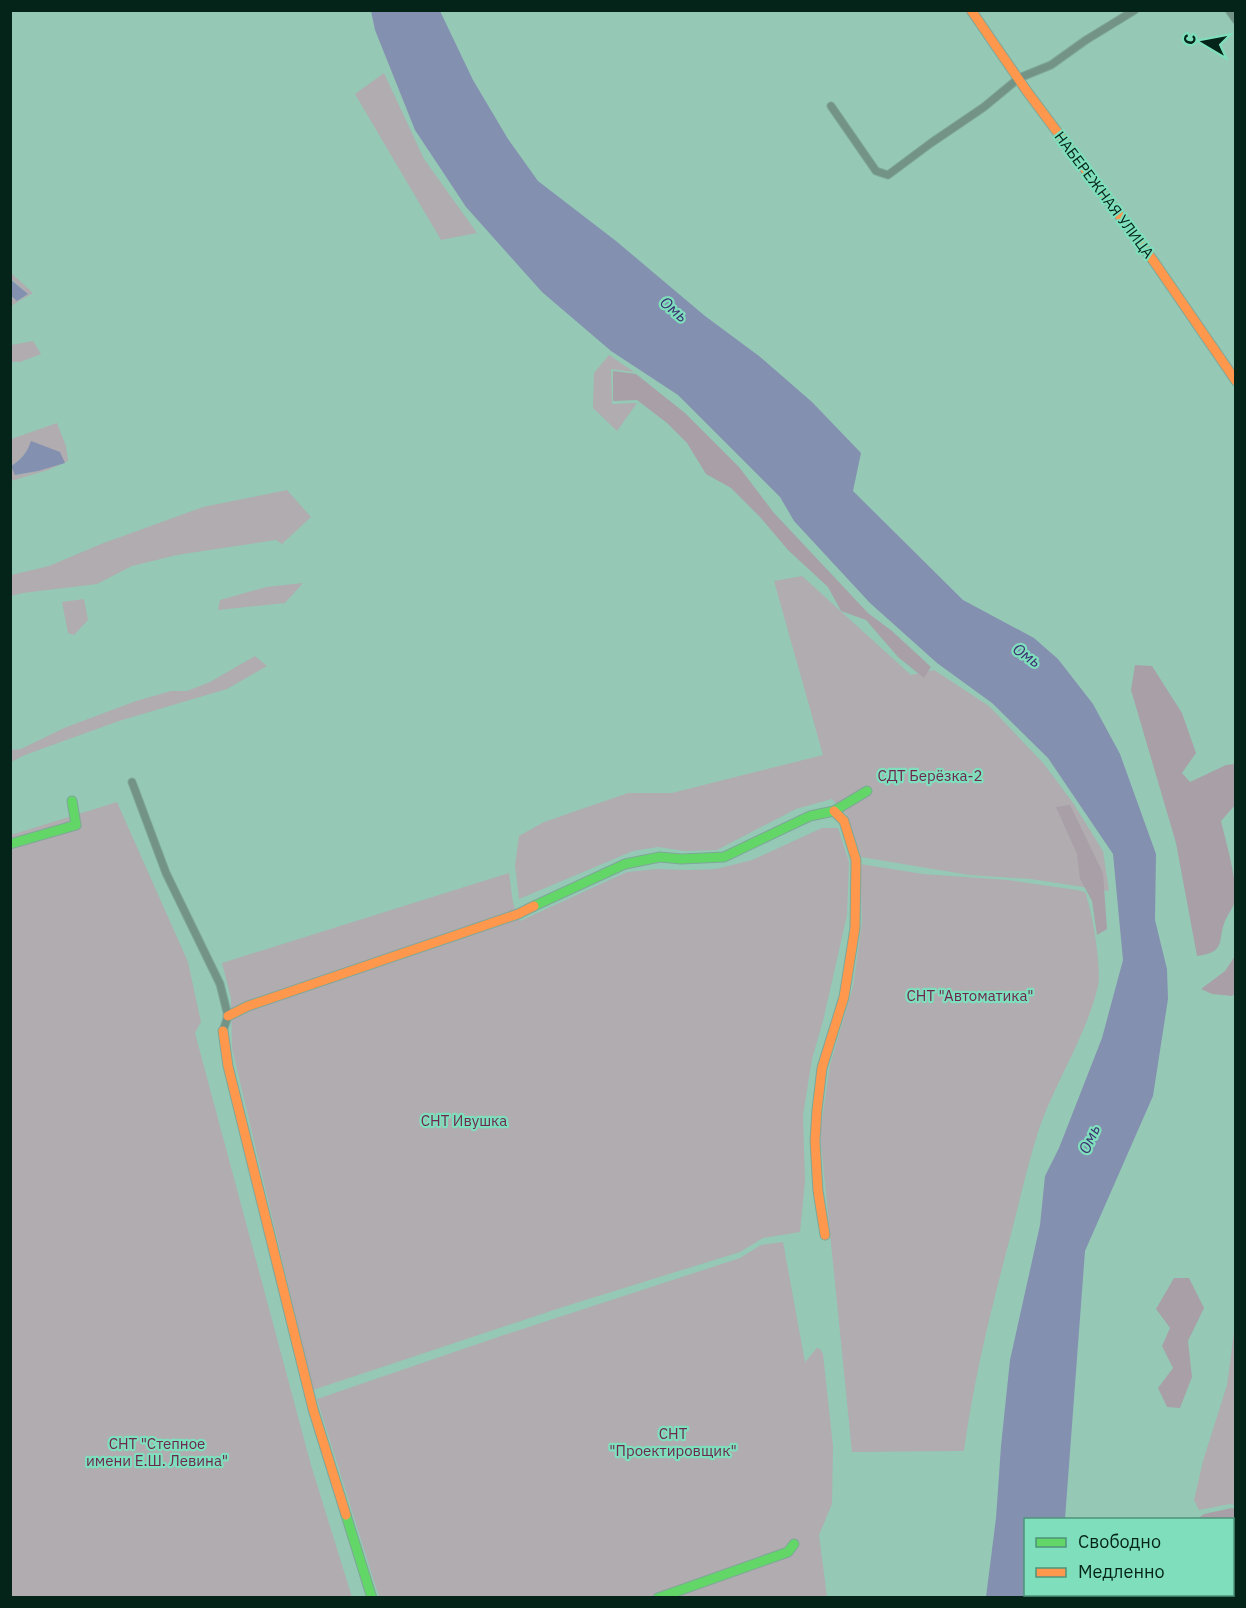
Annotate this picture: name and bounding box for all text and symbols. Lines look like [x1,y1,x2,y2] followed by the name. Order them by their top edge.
[1174,12,1234,72] north arrow
[1178,33,1200,46] text: С
[1050,127,1159,262] street label: НАБЕРЕЖНАЯ УЛИЦА
[656,292,692,326] water label: Омь
[1009,638,1045,672] water label: Омь
[877,766,983,785] park label: СДТ Берёзка-2
[907,986,1033,1005] park label: СНТ "Автоматика"
[421,1111,507,1130] park label: СНТ Ивушка
[1074,1121,1104,1157] water label: Омь
[609,1424,737,1460] park label: СНТ "Проектировщик"
[86,1434,228,1470] park label: СНТ "Степное имени Е.Ш. Левина"
[1024,1518,1234,1596] legend
[1078,1530,1161,1553] text: Свободно
[1078,1560,1165,1583] text: Медленно

